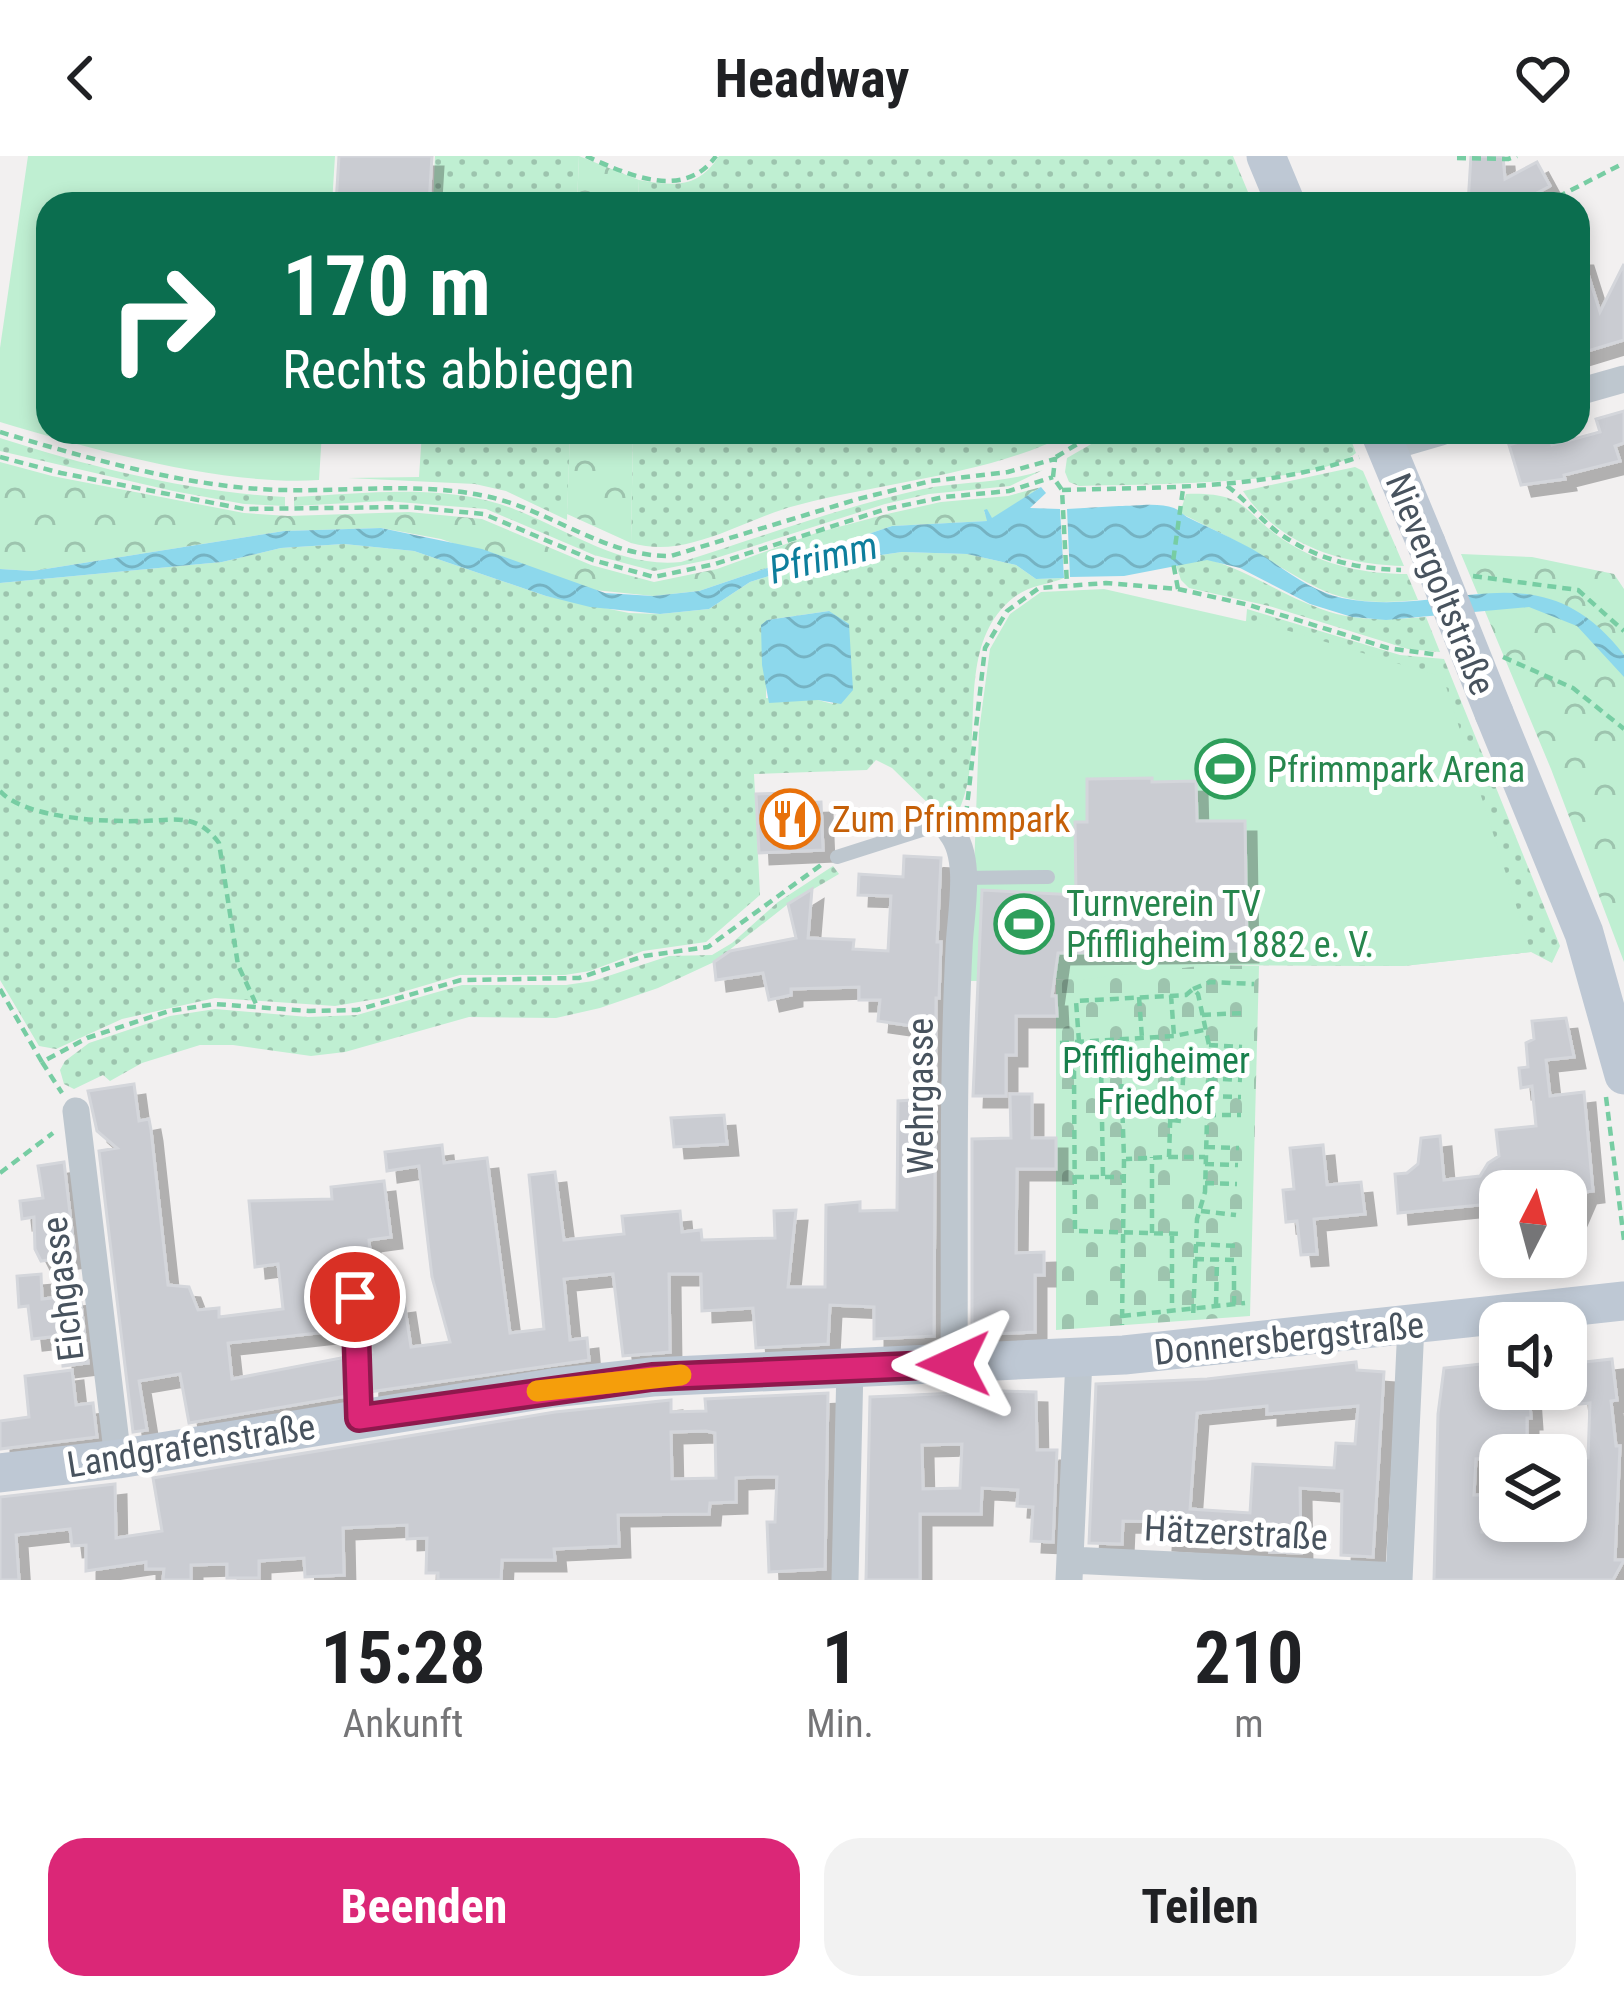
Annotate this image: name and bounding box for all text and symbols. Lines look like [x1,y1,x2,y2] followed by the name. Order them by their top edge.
[48,45,114,111] icon: back
[1510,45,1576,111] icon: heart
[715,47,909,110] text: Headway
[282,237,491,336] text: 170 m
[84,240,240,396] icon: right
[282,338,635,401] text: Rechts abbiegen
[1377,468,1504,701] street label: Nievergoltstraße
[764,522,882,594] water label: Pfrimm
[1194,738,1256,800] sports icon: Pfrimmpark Arena
[1267,749,1525,791] place label: Pfrimmpark Arena
[759,788,821,850] restaurant icon: Zum Pfrimmpark
[832,799,1070,841] place label: Zum Pfrimmpark
[1066,883,1374,966] place label: Turnverein TV Pfiffligheim 1882 e. V.
[993,893,1055,955] sports icon: Turnverein TV Pfiffligheim 1882 e. V.
[900,1018,942,1174] street label: Wehrgasse
[1062,1040,1250,1123] park label: Pfiffligheimer Friedhof
[1479,1170,1587,1278] north arrow
[1479,1170,1587,1542] map controls
[33,1214,93,1363] street label: Eichgasse
[304,1246,406,1348] pin
[322,1264,388,1330] icon: arrive
[891,1301,1017,1427] position arrow
[1479,1302,1587,1410] button: sound
[1152,1304,1426,1374] street label: Donnersbergstraße
[64,1406,318,1486] street label: Landgrafenstraße
[1479,1434,1587,1542] button: layers
[1143,1507,1329,1559] street label: Hätzerstraße
[321,1616,486,1701] text: 15:28
[822,1616,858,1701] text: 1
[1194,1616,1304,1701] text: 210
[343,1701,463,1747] text: Ankunft
[806,1701,874,1747] text: Min.
[1234,1701,1264,1747] text: m
[48,1838,800,1976] button: Beenden
[824,1838,1576,1976] button: Teilen

